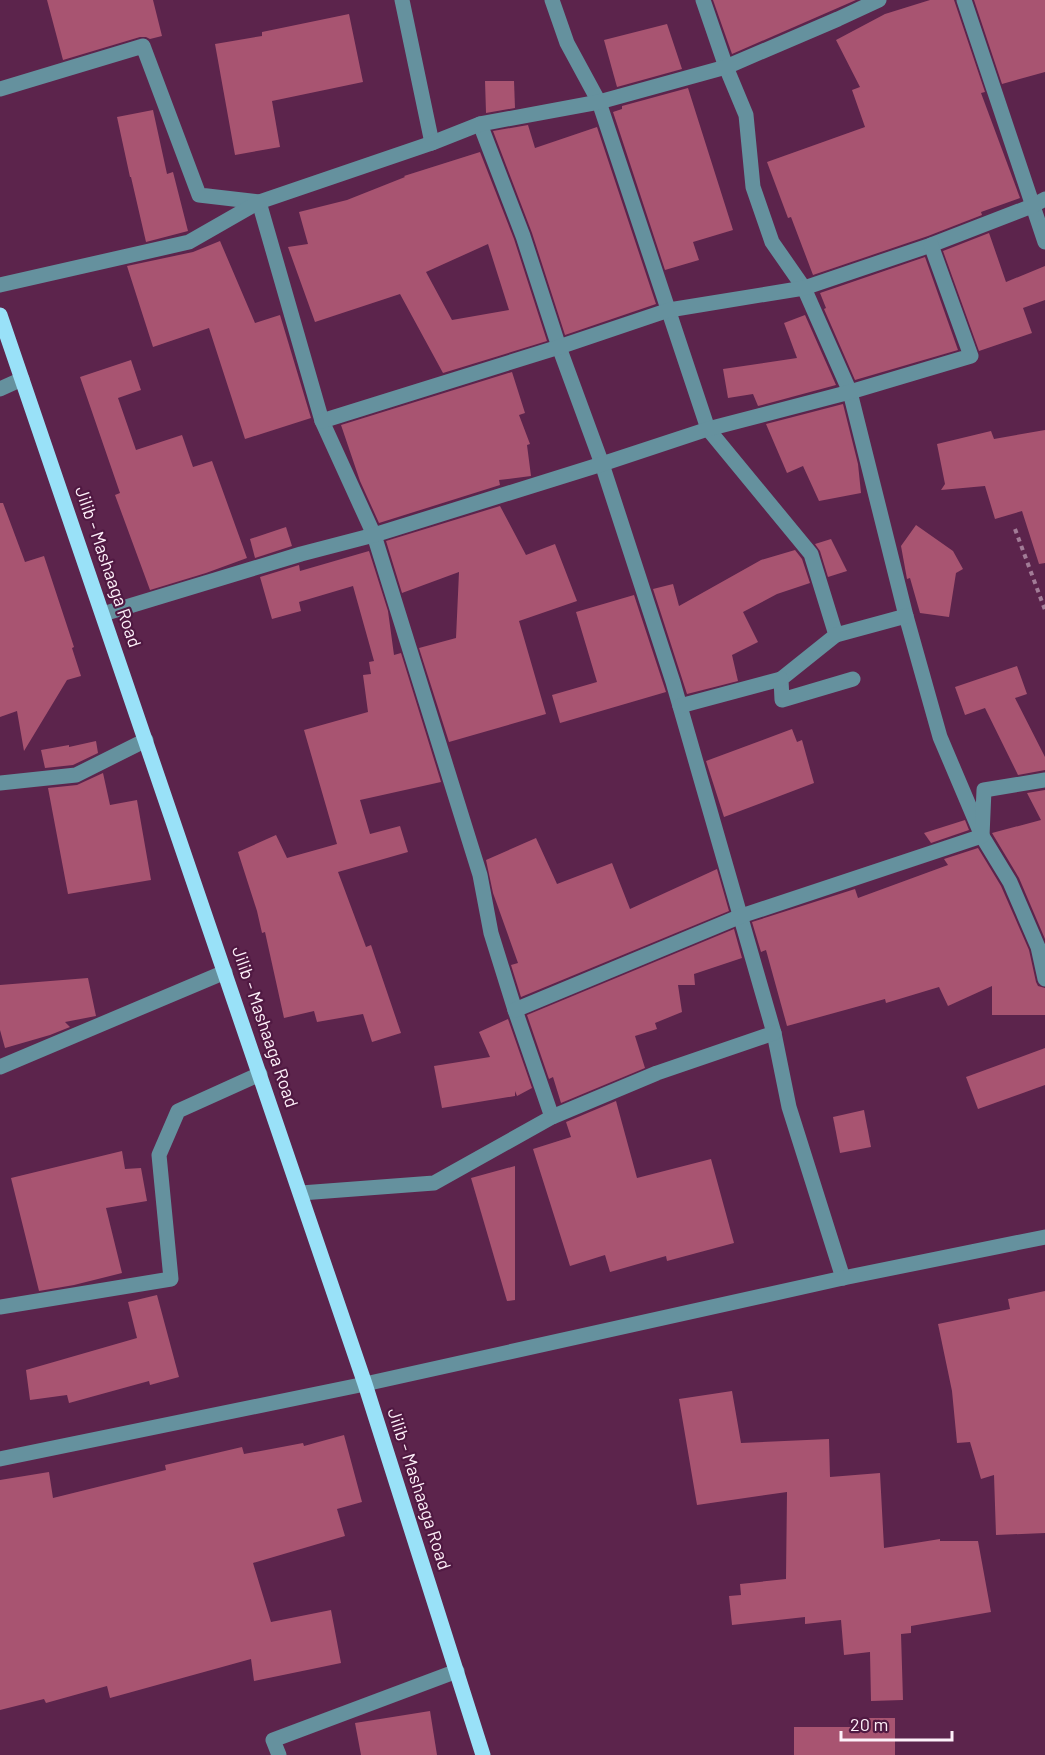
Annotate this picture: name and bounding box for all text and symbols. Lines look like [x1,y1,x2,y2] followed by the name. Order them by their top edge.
[71,483,147,650] street label: Jilib - Mashaaga Road
[228,943,304,1110] street label: Jilib - Mashaaga Road
[383,1405,457,1572] street label: Jilib - Mashaaga Road
[841,1704,952,1742] scale bar
[850,1713,888,1735] text: 20 m

